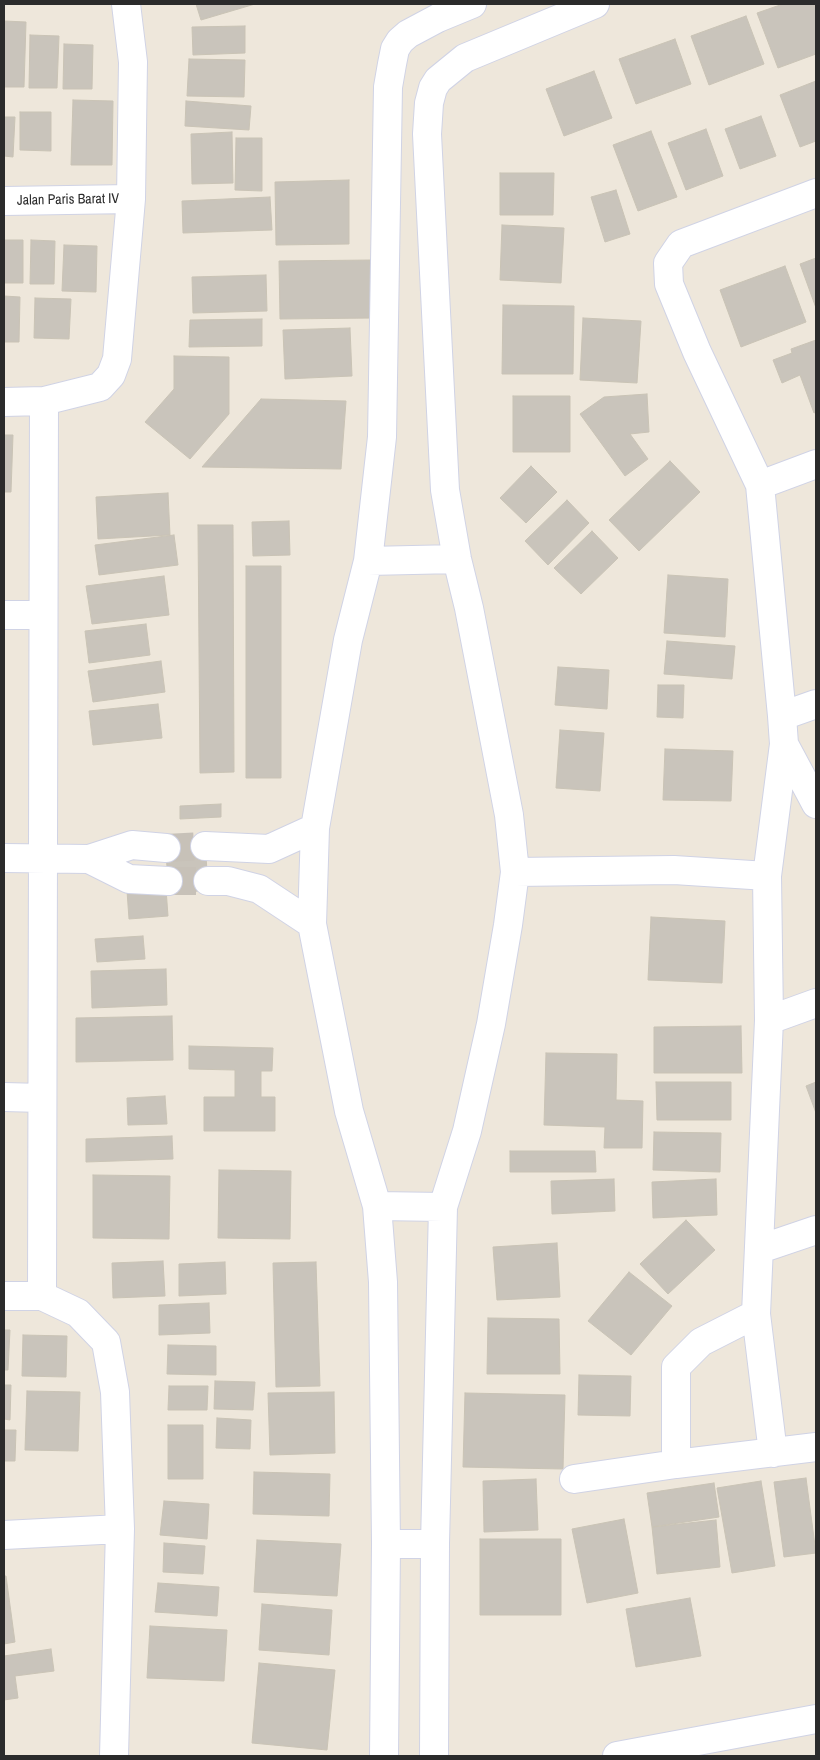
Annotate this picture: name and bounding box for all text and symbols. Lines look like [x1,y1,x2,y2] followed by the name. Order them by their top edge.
[17,191,119,209] street label: Jalan Paris Barat IV

